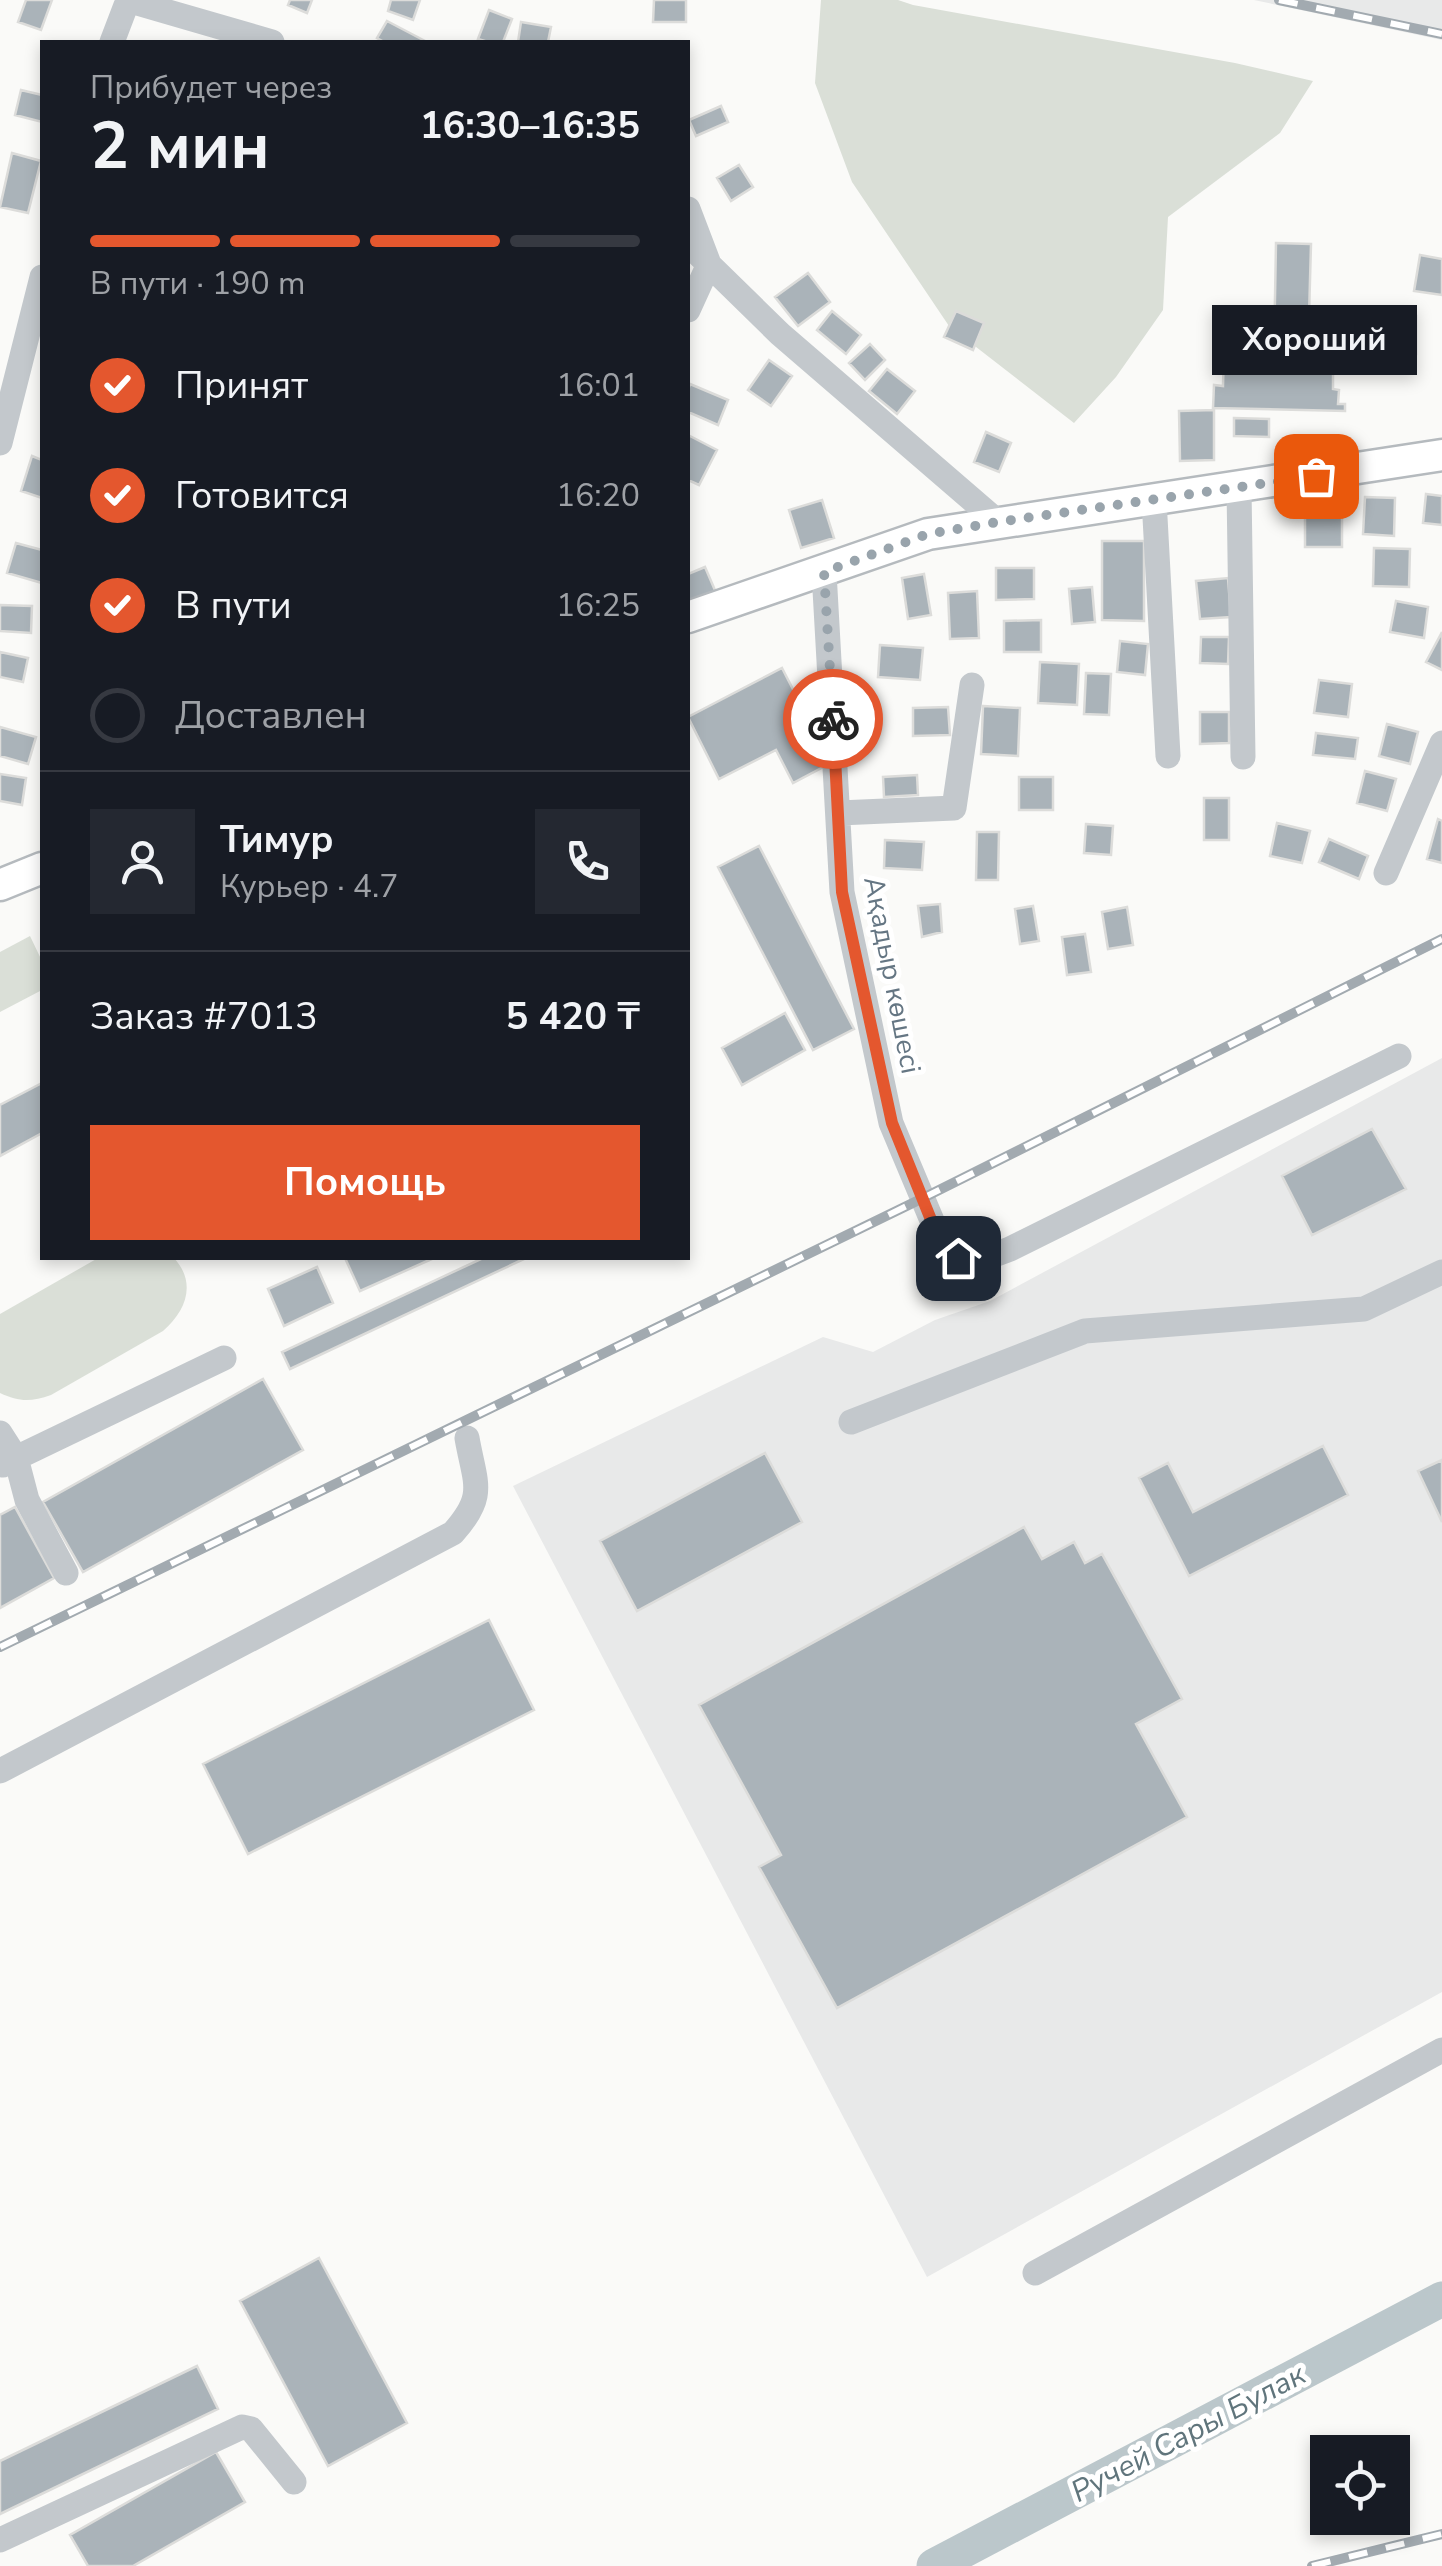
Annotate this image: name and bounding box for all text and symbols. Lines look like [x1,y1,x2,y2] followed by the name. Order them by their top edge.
[90,66,332,109] text: Прибудет через
[420,100,640,151] text: 16:30–16:35
[90,102,270,191] text: 2 мин
[90,262,305,305] text: В пути · 190 m
[1214,306,1418,376] callout: Хороший
[1243,318,1386,361] text: Хороший
[90,358,145,413] icon: check
[175,360,308,411] text: Принят
[556,364,640,407] text: 16:01
[1274,434,1359,519] pin
[1289,449,1344,504] icon: bag
[90,468,145,523] icon: check
[175,470,349,521] text: Готовится
[556,474,640,517] text: 16:20
[90,578,145,633] icon: check
[175,580,292,631] text: В пути
[556,584,640,627] text: 16:25
[783,669,883,769] courier
[175,690,367,741] text: Доставлен
[806,692,861,747] icon: bike
[90,809,195,914] button: person
[535,809,640,914] button: phone
[220,814,333,865] text: Тимур
[220,865,398,908] text: Курьер · 4.7
[854,873,930,1077] street label: Ақадыр көшесі
[90,991,318,1042] text: Заказ #7013
[505,991,640,1042] text: 5 420 ₸
[90,1125,640,1240] button: Помощь
[916,1216,1001,1301] pin
[931,1231,986,1286] icon: home
[1064,2354,1314,2513] water label: Ручей Сары Булак
[1310,2435,1410,2535] map controls
[1310,2435,1410,2535] button: locate

